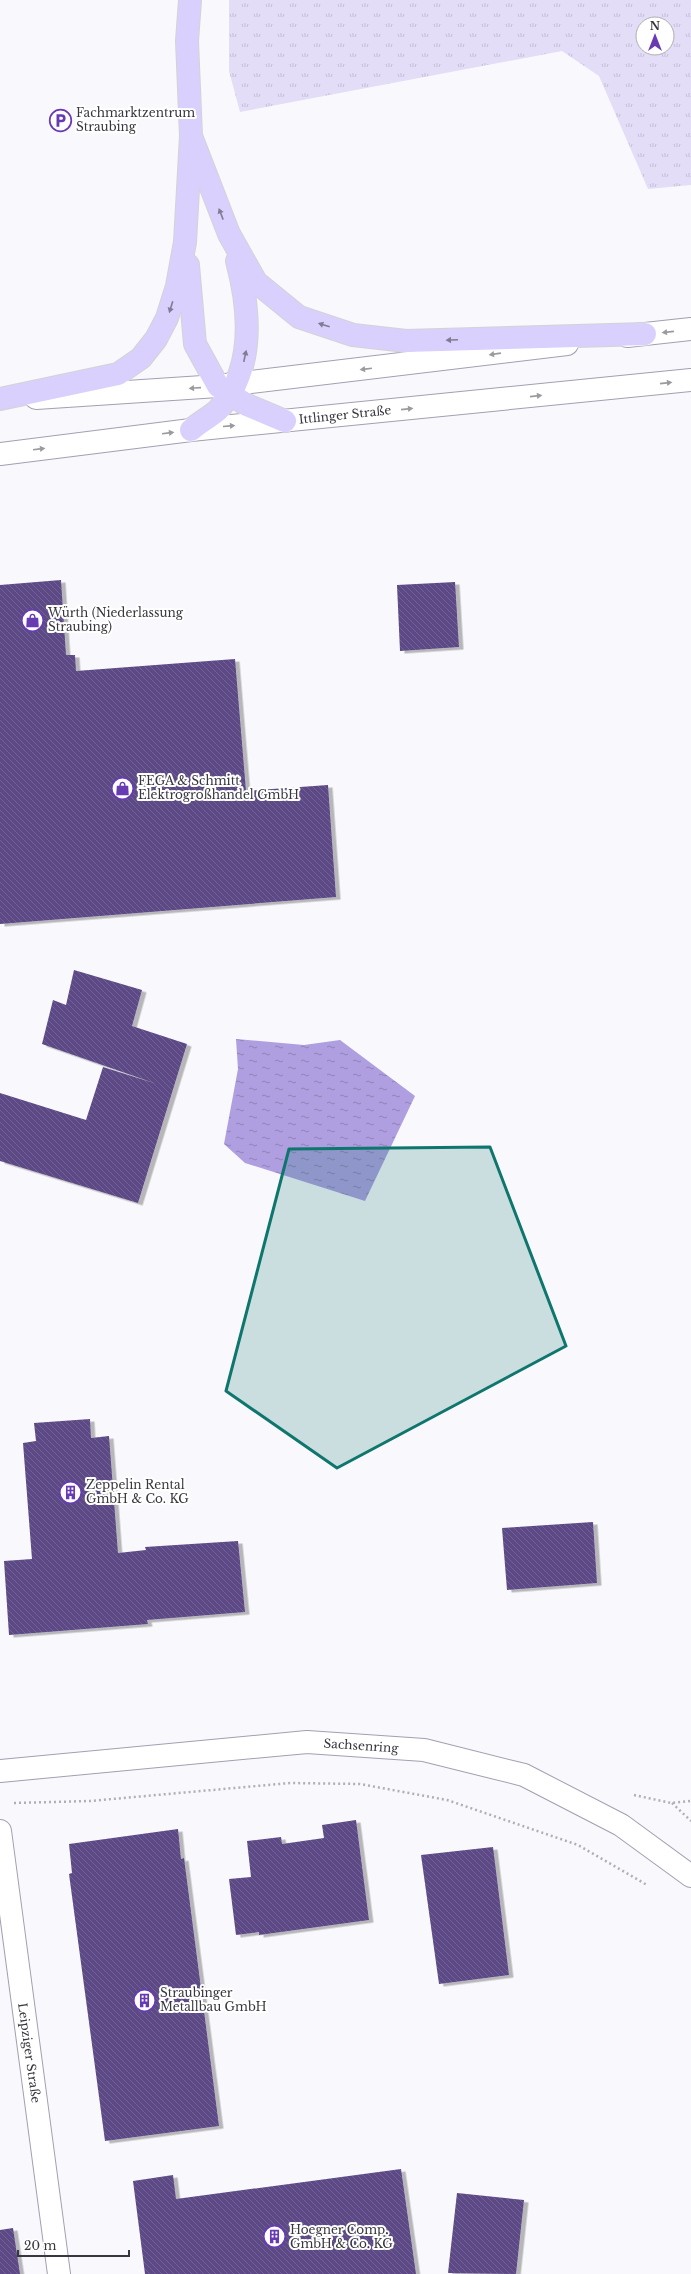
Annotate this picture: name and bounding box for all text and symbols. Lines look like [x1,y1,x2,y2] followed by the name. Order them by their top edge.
[635,16,675,56] north arrow
[650,19,661,33] text: N
[76,105,195,134] place label: Fachmarktzentrum Straubing
[47,107,73,133] parking icon: Fachmarktzentrum Straubing
[218,208,224,220] one-way arrow
[168,301,174,313] one-way arrow
[318,322,330,328] one-way arrow
[662,328,674,335] one-way arrow
[445,337,458,343] one-way arrow
[242,349,248,362] one-way arrow
[489,351,501,357] one-way arrow
[360,366,372,373] one-way arrow
[660,380,672,386] one-way arrow
[189,384,201,391] one-way arrow
[530,393,542,399] one-way arrow
[298,402,392,427] street label: Ittlinger Straße
[401,406,413,412] one-way arrow
[223,423,235,430] one-way arrow
[162,430,174,436] one-way arrow
[33,446,45,452] one-way arrow
[47,605,184,634] place label: Würth (Niederlassung Straubing)
[19,607,45,633] shop icon: Würth (Niederlassung Straubing)
[138,773,299,802] place label: FEGA & Schmitt Elektrogroßhandel GmbH
[110,775,136,801] shop icon: FEGA & Schmitt Elektrogroßhandel GmbH
[86,1477,189,1506] place label: Zeppelin Rental GmbH & Co. KG
[57,1479,83,1505] building icon: Zeppelin Rental GmbH & Co. KG
[323,1735,400,1756] street label: Sachsenring
[160,1985,267,2014] place label: Straubinger Metallbau GmbH
[131,1987,157,2013] building icon: Straubinger Metallbau GmbH
[15,2002,44,2104] street label: Leipziger Straße
[290,2222,393,2251] place label: Hoegner Comp. GmbH & Co. KG
[262,2224,288,2250] building icon: Hoegner Comp. GmbH & Co. KG
[18,2232,129,2258] scale bar
[24,2238,56,2253] text: 20 m

